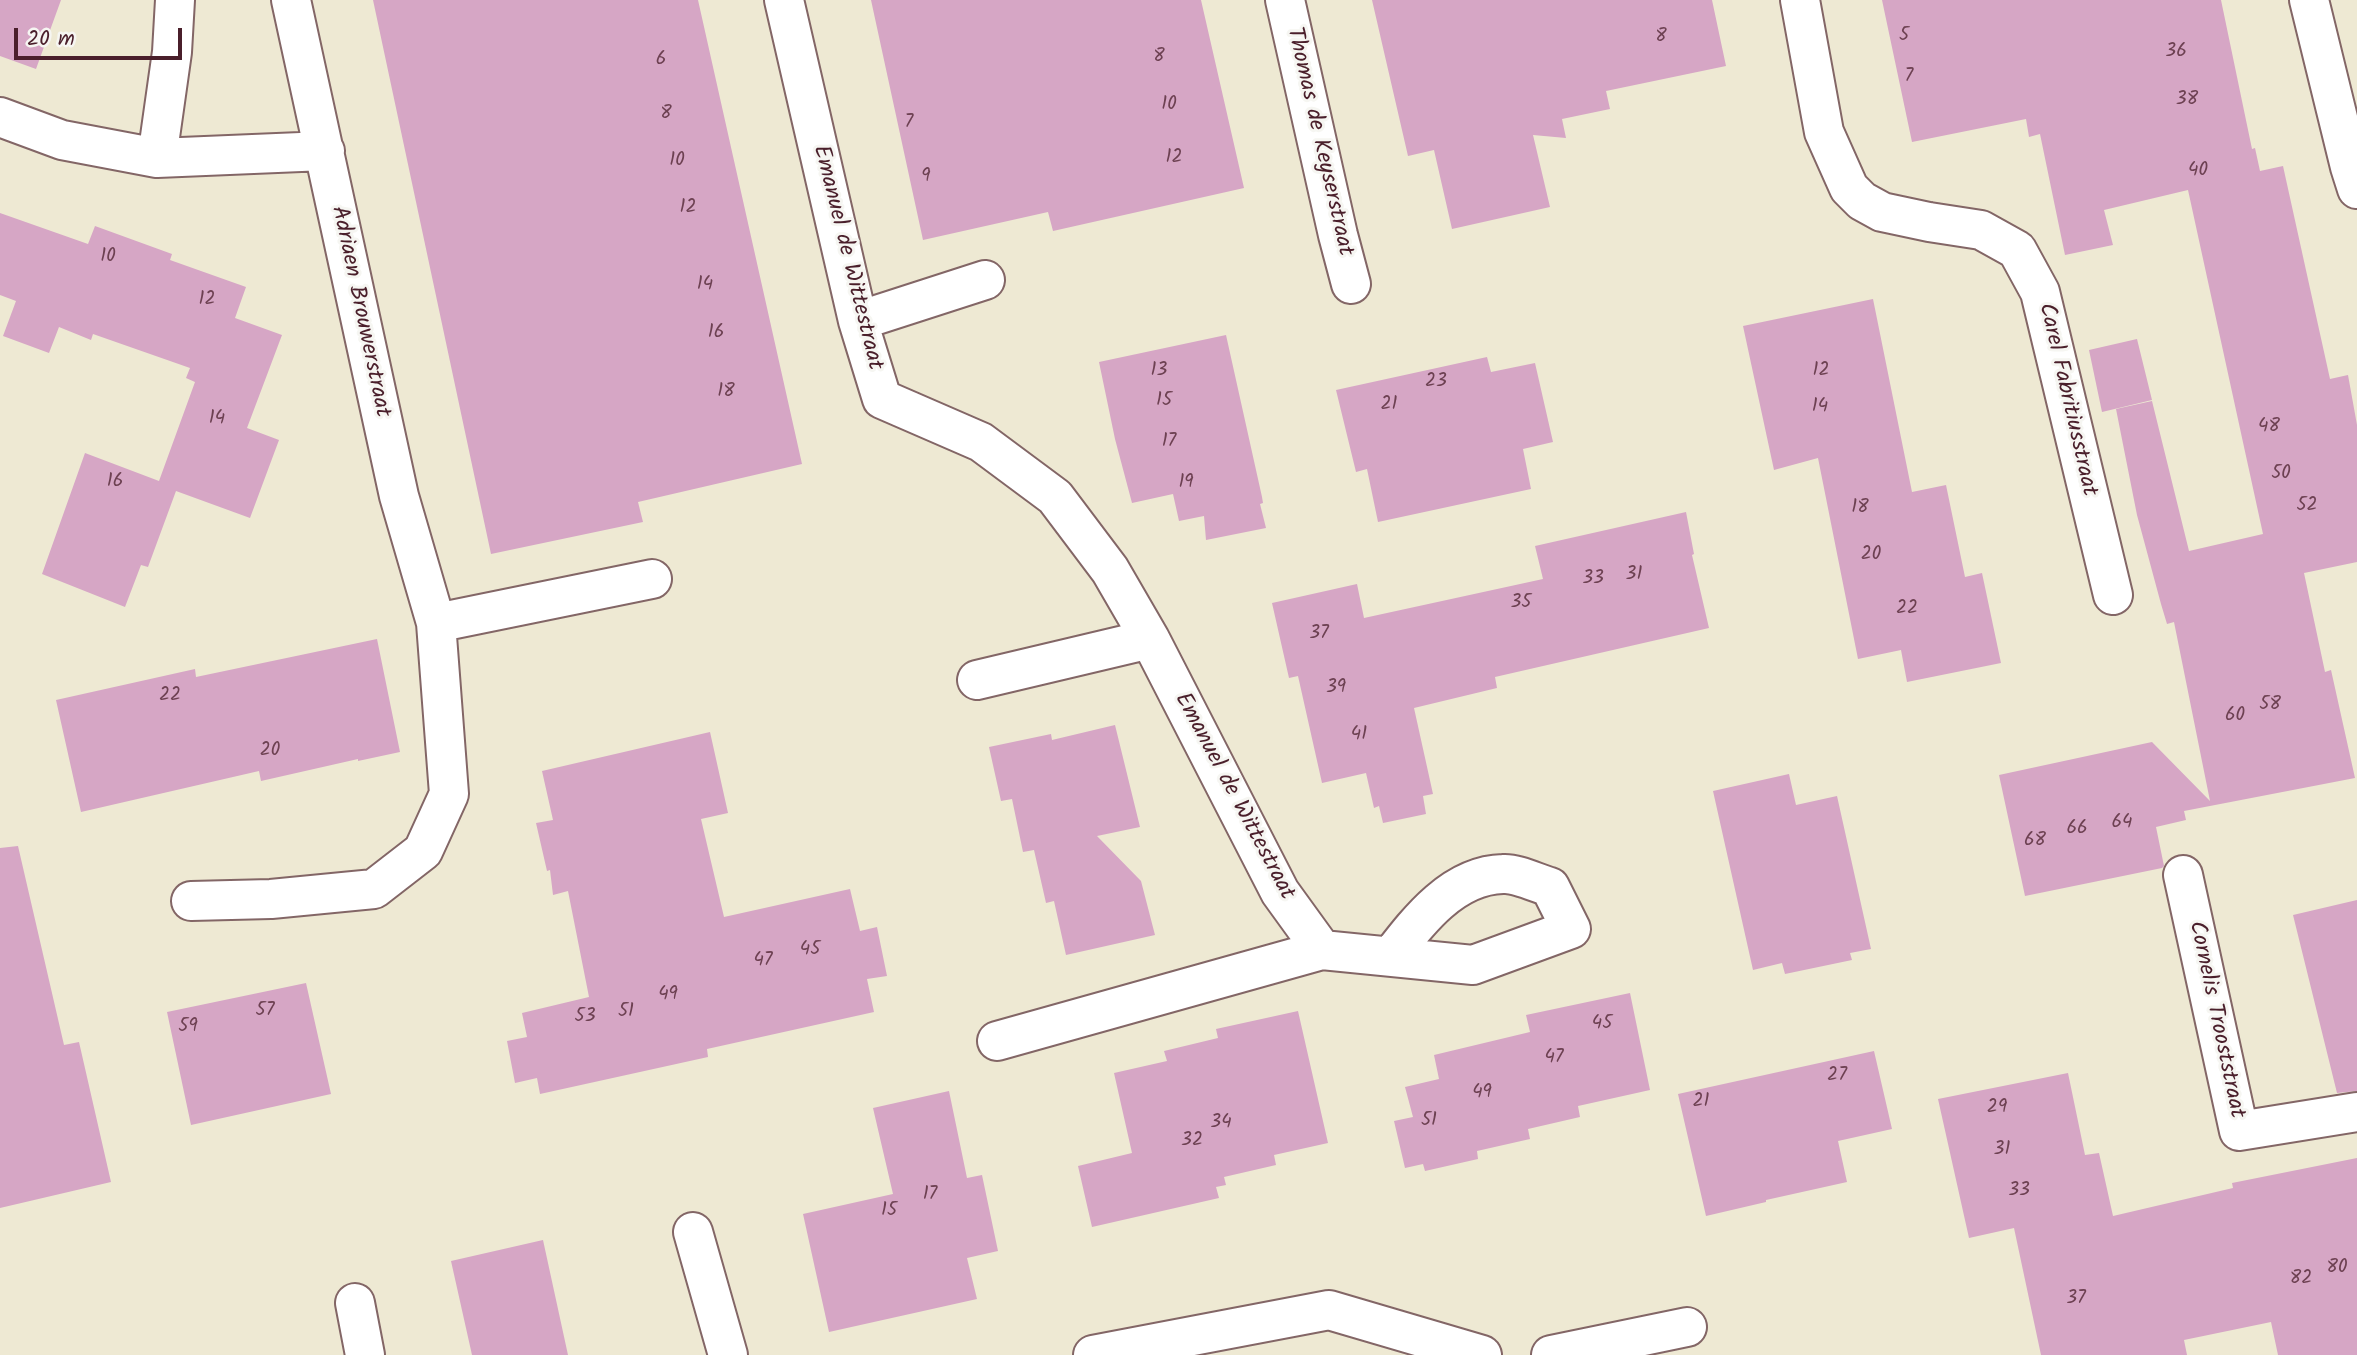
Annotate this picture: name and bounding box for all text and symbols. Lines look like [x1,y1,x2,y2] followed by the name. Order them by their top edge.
[18,14,186,58] scale bar
[27,23,75,56] text: 20 m
[1278,25,1358,259] street label: Thomas de Keyserstraat
[1899,26,1909,48] house number: 5
[1655,27,1667,49] house number: 8
[2165,42,2187,64] house number: 36
[1153,47,1165,69] house number: 8
[656,50,666,72] house number: 6
[1905,67,1913,89] house number: 7
[2176,90,2198,112] house number: 38
[1161,95,1177,117] house number: 10
[660,104,672,126] house number: 8
[905,113,913,135] house number: 7
[805,143,887,373] street label: Emanuel de Wittestraat
[1165,148,1183,170] house number: 12
[669,151,685,173] house number: 10
[2188,161,2208,183] house number: 40
[921,167,931,189] house number: 9
[679,198,697,220] house number: 12
[323,204,395,420] street label: Adriaen Brouwerstraat
[100,247,116,269] house number: 10
[697,275,713,297] house number: 14
[198,290,216,312] house number: 12
[2030,301,2102,499] street label: Carel Fabritiusstraat
[708,323,724,345] house number: 16
[1151,361,1167,383] house number: 13
[1812,361,1830,383] house number: 12
[1425,372,1447,394] house number: 23
[717,382,735,404] house number: 18
[1156,391,1172,413] house number: 15
[1380,395,1398,417] house number: 21
[1812,397,1828,419] house number: 14
[209,409,225,431] house number: 14
[2258,417,2280,439] house number: 48
[1162,432,1176,454] house number: 17
[2271,464,2291,486] house number: 50
[107,472,123,494] house number: 16
[1178,473,1194,495] house number: 19
[2296,496,2318,518] house number: 52
[1851,498,1869,520] house number: 18
[1861,545,1881,567] house number: 20
[1626,565,1642,587] house number: 31
[1582,569,1604,591] house number: 33
[1510,593,1532,615] house number: 35
[1896,599,1918,621] house number: 22
[1309,624,1329,646] house number: 37
[1326,678,1346,700] house number: 39
[159,686,181,708] house number: 22
[1167,689,1299,905] street label: Emanuel de Wittestraat
[2259,695,2281,717] house number: 58
[2225,706,2245,728] house number: 60
[1351,725,1367,747] house number: 41
[260,741,280,763] house number: 20
[2111,813,2133,835] house number: 64
[2066,819,2088,841] house number: 66
[2024,831,2046,853] house number: 68
[2181,919,2249,1121] street label: Cornelis Trooststraat
[800,940,820,962] house number: 45
[753,951,773,973] house number: 47
[658,985,678,1007] house number: 49
[256,1001,274,1023] house number: 57
[618,1002,634,1024] house number: 51
[574,1007,596,1029] house number: 53
[1592,1014,1612,1036] house number: 45
[178,1017,198,1039] house number: 59
[1544,1048,1564,1070] house number: 47
[1827,1066,1847,1088] house number: 27
[1472,1083,1492,1105] house number: 49
[1692,1092,1710,1114] house number: 21
[1987,1098,2007,1120] house number: 29
[1421,1111,1437,1133] house number: 51
[1210,1113,1232,1135] house number: 34
[1181,1131,1203,1153] house number: 32
[1994,1140,2010,1162] house number: 31
[2008,1181,2030,1203] house number: 33
[923,1185,937,1207] house number: 17
[881,1201,897,1223] house number: 15
[2327,1258,2347,1280] house number: 80
[2290,1269,2312,1291] house number: 82
[2066,1289,2086,1311] house number: 37

